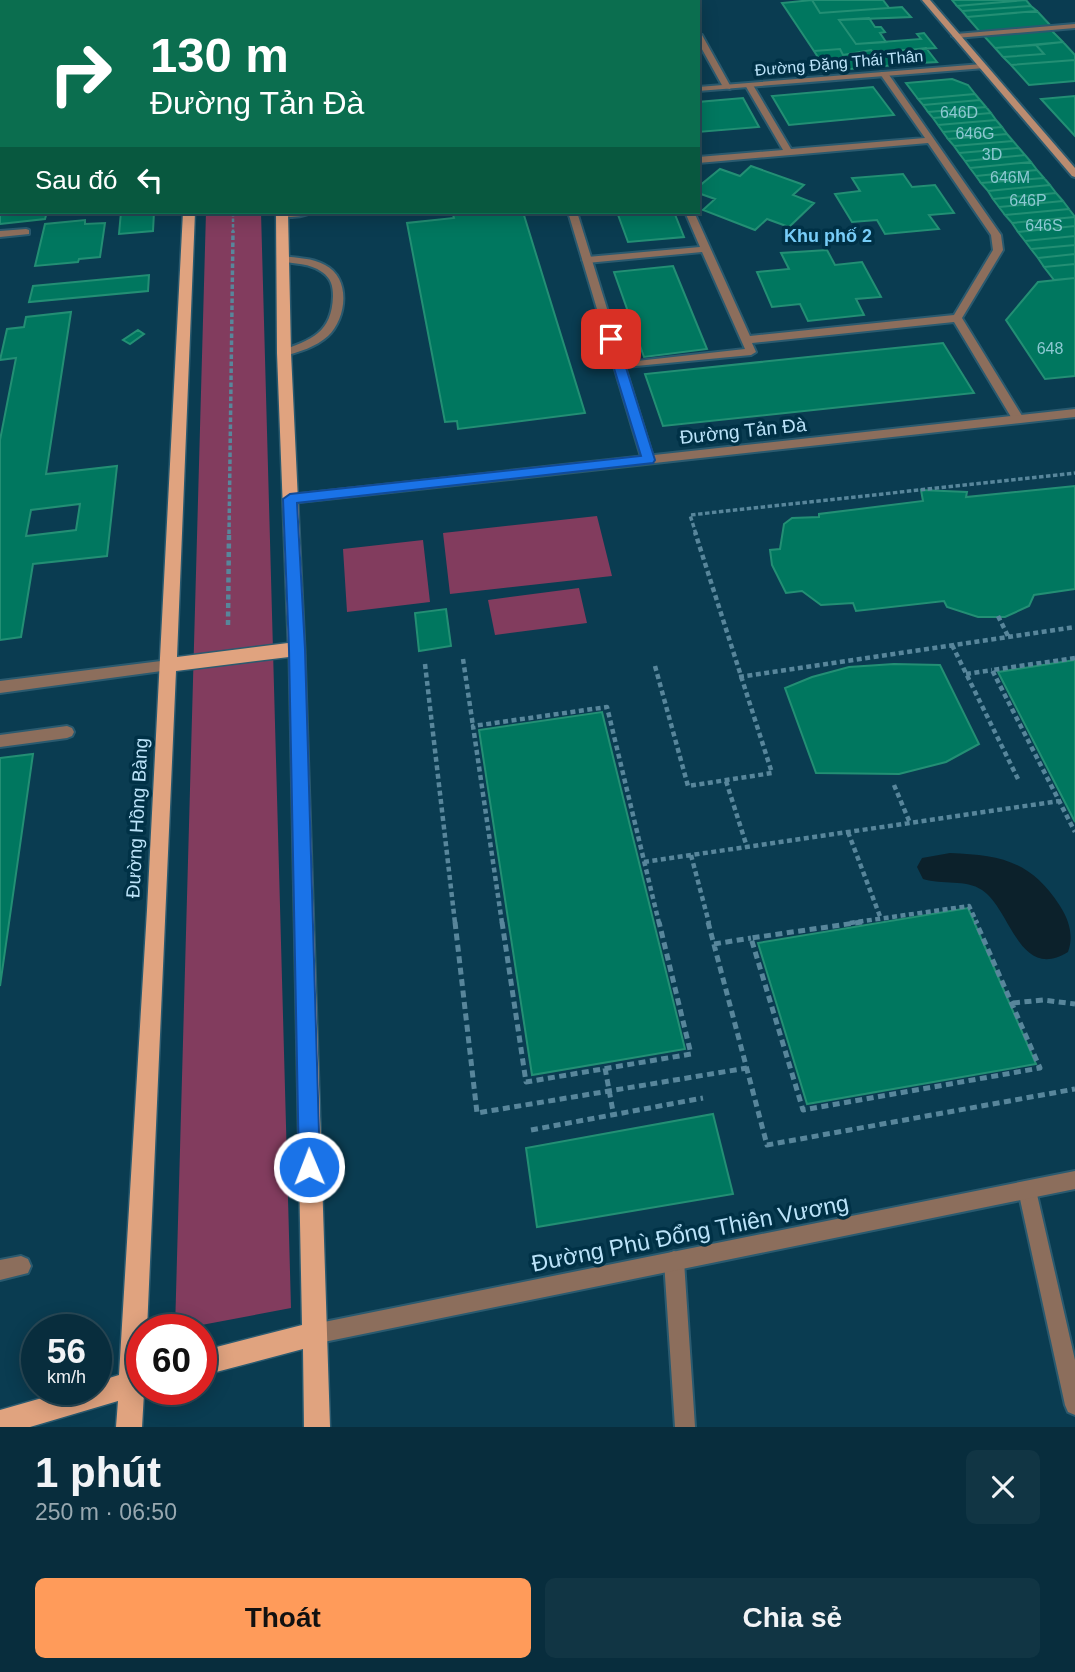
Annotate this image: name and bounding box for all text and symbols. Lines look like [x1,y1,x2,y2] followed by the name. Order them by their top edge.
[35,28,126,119] icon: right
[150,28,289,82] text: 130 m
[754,47,924,79] street label: Đường Đặng Thái Thân
[150,85,364,121] text: Đường Tản Đà
[940,104,978,121] house number: 646D
[955,125,995,142] house number: 646G
[982,146,1002,163] house number: 3D
[131,161,169,199] icon: left
[35,165,117,195] text: Sau đó
[990,169,1030,186] house number: 646M
[1009,192,1047,209] house number: 646P
[1025,217,1063,234] house number: 646S
[784,226,872,246] district label: Khu phố 2
[581,309,641,369] pin
[592,320,630,358] icon: arrive
[1037,340,1063,357] house number: 648
[679,414,808,448] street label: Đường Tản Đà
[122,737,152,899] street label: Đường Hồng Bàng
[272,1130,346,1204] position arrow
[529,1189,851,1277] street label: Đường Phù Đổng Thiên Vương
[126,1314,217,1405] speed limit sign: 60
[47,1331,86,1370] text: 56
[47,1367,86,1387] text: km/h
[35,1449,161,1496] text: 1 phút
[966,1450,1040,1524] button: close
[35,1499,177,1525] text: 250 m · 06:50
[35,1578,531,1658] button: Thoát
[545,1578,1040,1658] button: Chia sẻ

